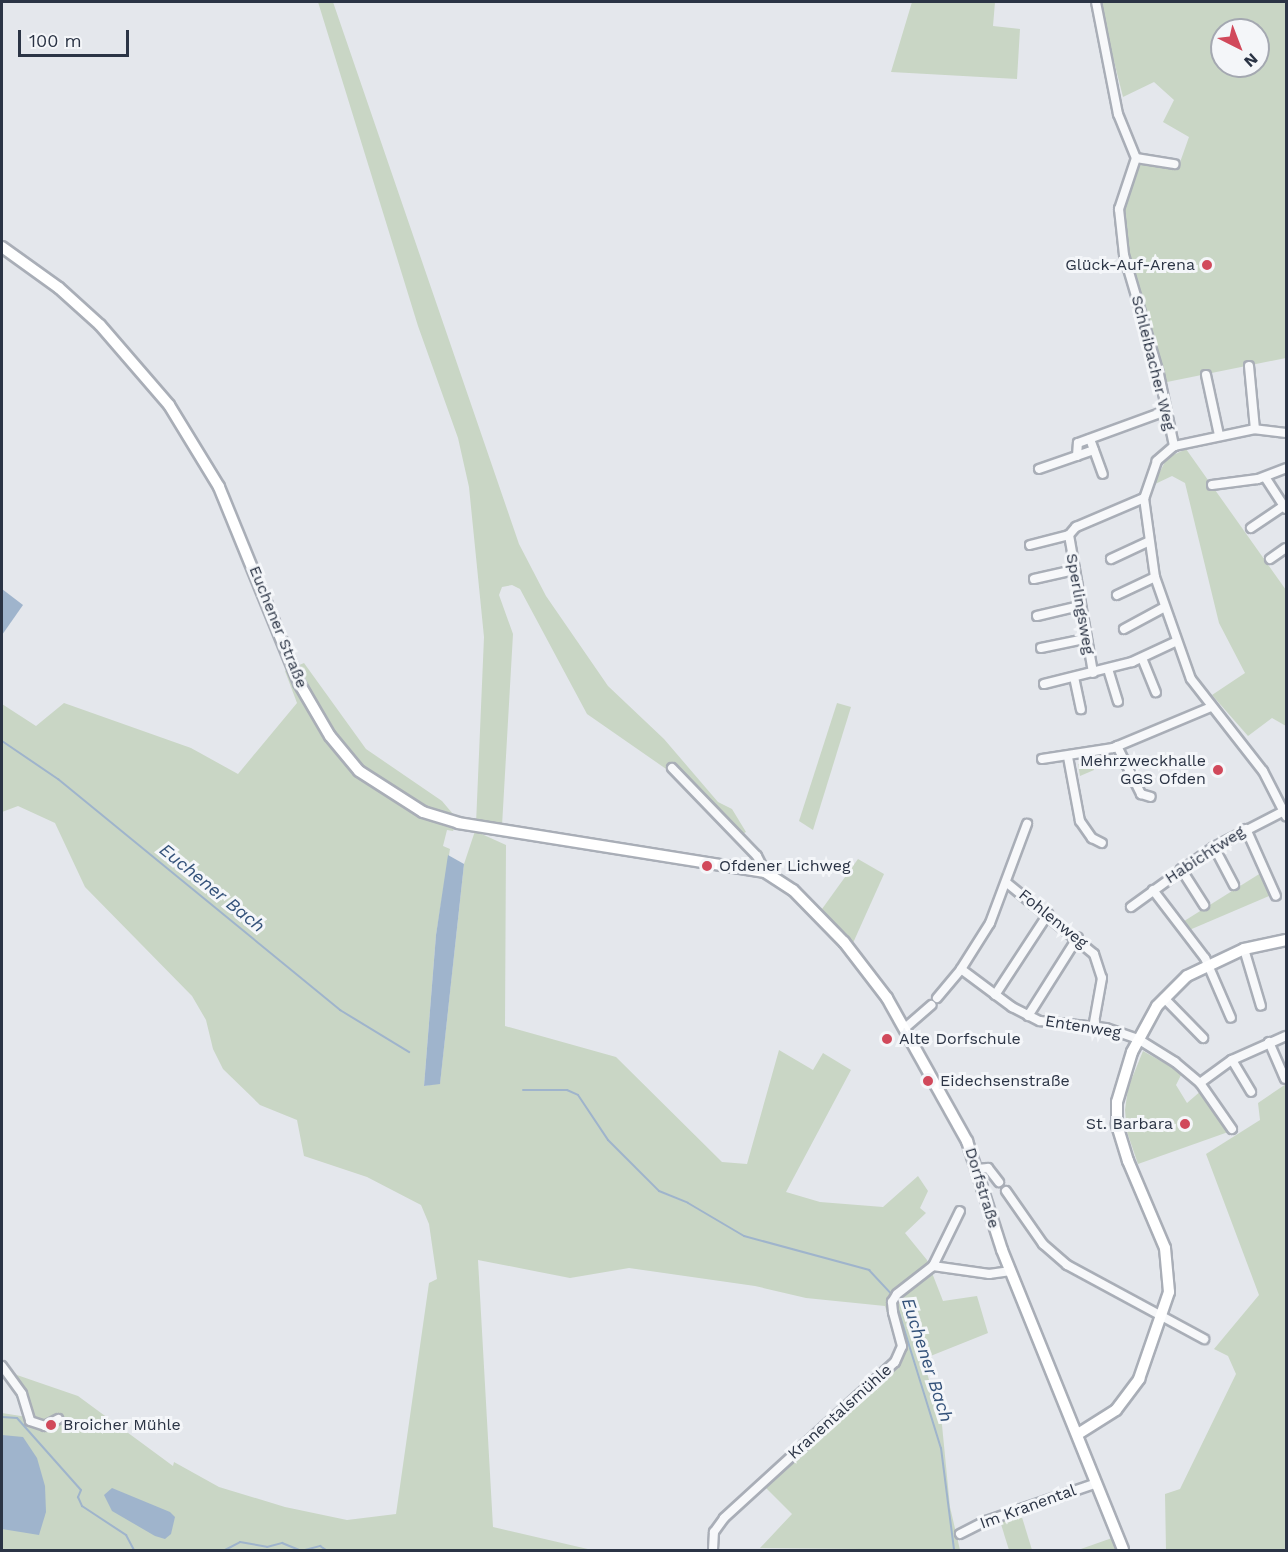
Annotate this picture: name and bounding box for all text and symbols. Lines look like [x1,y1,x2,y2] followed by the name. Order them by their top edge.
[21,18,132,56] scale bar
[1210,18,1270,78] north arrow
[29,30,82,51] text: 100 m
[1240,49,1262,71] text: N
[1065,255,1195,275] place label: Glück-Auf-Arena
[1200,258,1214,272] marker: Glück-Auf-Arena
[1127,293,1179,433] street label: Schleibacher Weg
[1062,552,1098,656] street label: Sperlingsweg
[245,563,311,691] street label: Euchener Straße
[1080,751,1206,789] place label: Mehrzweckhalle GGS Ofden
[1211,763,1225,777] marker: Mehrzweckhalle GGS Ofden
[1161,822,1249,888] street label: Habichtweg
[155,839,269,937] water label: Euchener Bach
[719,856,851,876] place label: Ofdener Lichweg
[700,859,714,873] marker: Ofdener Lichweg
[1015,885,1091,953] street label: Fohlenweg
[1044,1012,1122,1042] street label: Entenweg
[899,1029,1021,1049] place label: Alte Dorfschule
[880,1032,894,1046] marker: Alte Dorfschule
[940,1071,1070,1091] place label: Eidechsenstraße
[921,1074,935,1088] marker: Eidechsenstraße
[1086,1114,1173,1134] place label: St. Barbara
[1178,1117,1192,1131] marker: St. Barbara
[961,1145,1003,1231] street label: Dorfstraße
[897,1295,957,1425] water label: Euchener Bach
[784,1360,896,1464] street label: Kranentalsmühle
[63,1415,181,1435] place label: Broicher Mühle
[44,1418,58,1432] marker: Broicher Mühle
[977,1481,1079,1533] street label: Im Kranental

